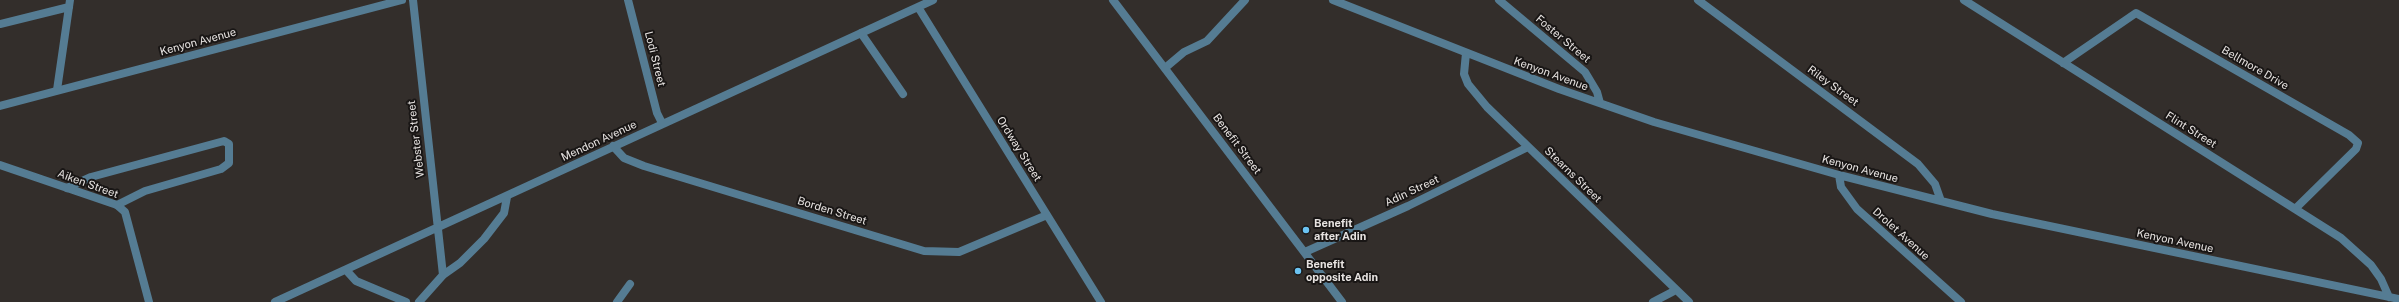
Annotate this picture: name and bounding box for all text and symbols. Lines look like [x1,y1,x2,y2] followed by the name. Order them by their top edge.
[1533,12,1593,66] street label: Foster Street
[158,25,238,59] street label: Kenyon Avenue
[642,30,668,88] street label: Lodi Street
[2219,43,2291,93] street label: Bellmore Drive
[1512,54,1590,94] street label: Kenyon Avenue
[1805,63,1861,109] street label: Riley Street
[405,100,427,178] street label: Webster Street
[2163,109,2219,151] street label: Flint Street
[1210,111,1264,177] street label: Benefit Street
[994,114,1044,184] street label: Ordway Street
[559,118,639,164] street label: Mendon Avenue
[1542,144,1604,206] street label: Stearns Street
[1820,152,1900,186] street label: Kenyon Avenue
[56,167,120,201] street label: Aiken Street
[1383,173,1441,209] street label: Adin Street
[796,194,868,228] street label: Borden Street
[1870,205,1932,263] street label: Drolet Avenue
[1314,217,1366,243] place label: Benefit after Adin
[1301,225,1311,235] marker: Benefit after Adin
[2135,226,2215,256] street label: Kenyon Avenue
[1306,258,1378,284] place label: Benefit opposite Adin
[1293,266,1303,276] marker: Benefit opposite Adin

